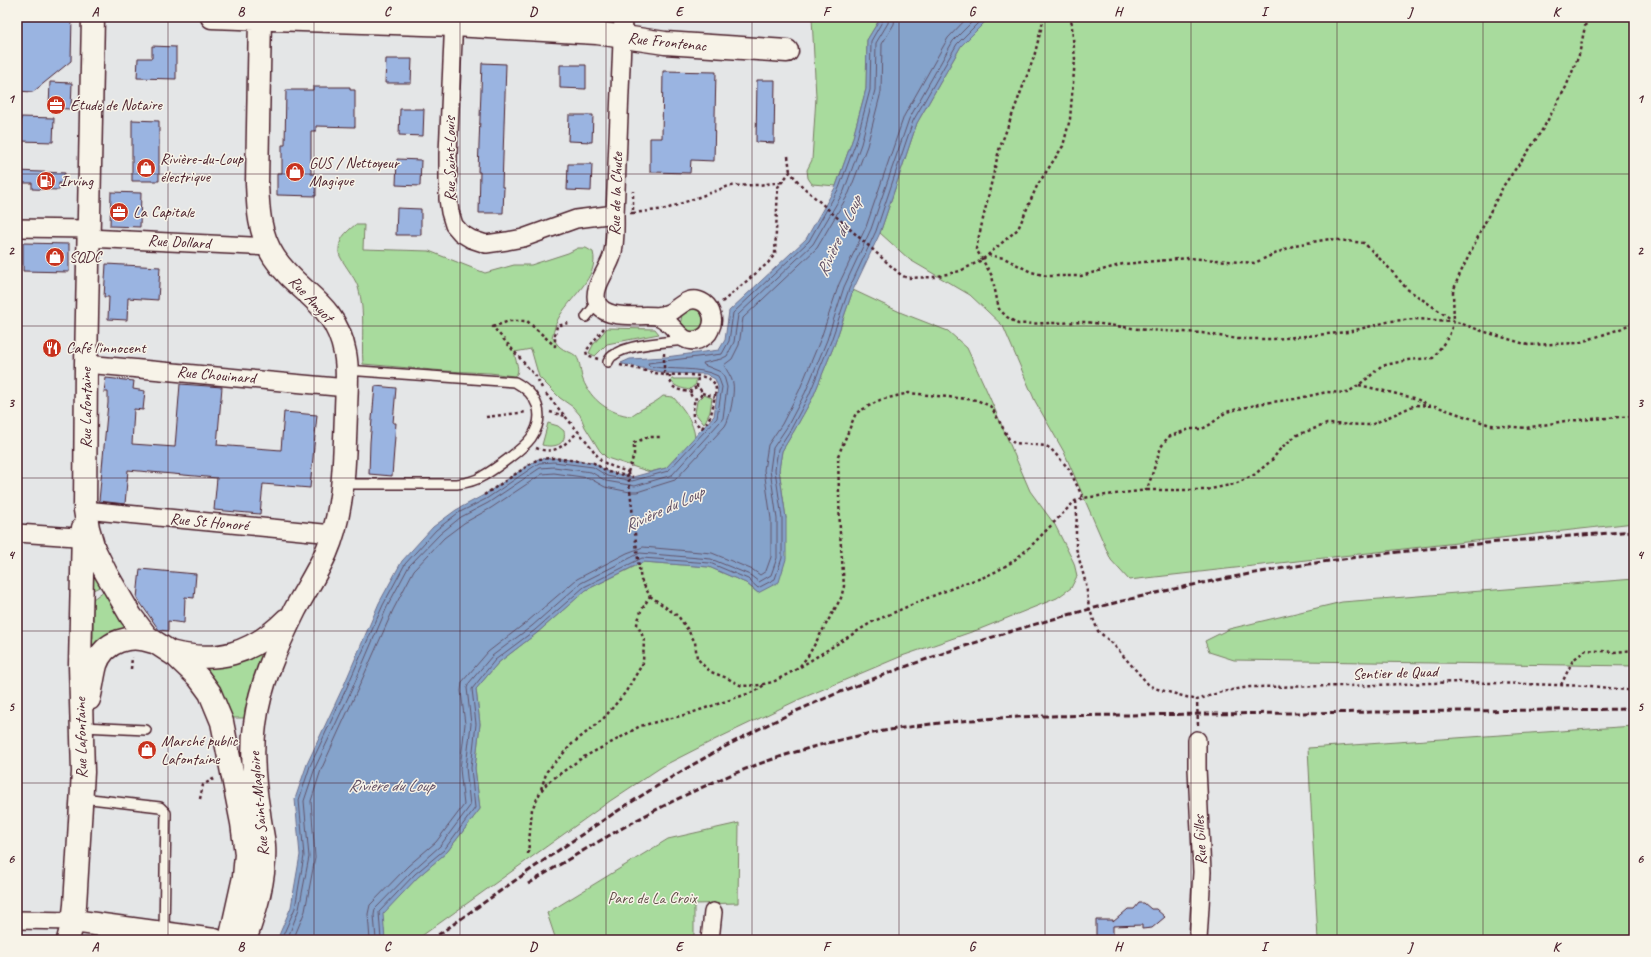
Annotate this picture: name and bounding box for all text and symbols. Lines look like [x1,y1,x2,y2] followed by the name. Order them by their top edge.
[92,4,100,20] text: A
[238,4,246,20] text: B
[384,4,392,20] text: C
[529,4,538,20] text: D
[676,4,685,20] text: E
[823,4,832,20] text: F
[969,4,977,20] text: G
[1114,4,1124,20] text: H
[1261,4,1270,20] text: I
[1407,4,1414,20] text: J
[1553,4,1563,20] text: K
[627,28,709,56] street label: Rue Frontenac
[8,91,16,107] text: 1
[1637,91,1645,107] text: 1
[45,94,67,116] office icon: Étude de Notaire
[70,95,163,115] place label: Étude de Notaire
[440,115,460,201] street label: Rue Saint-Louis
[160,149,244,187] place label: Rivière-du-Loup électrique
[605,150,628,236] street label: Rue de la Chute
[309,153,401,191] place label: GUS / Nettoyeur Magique
[135,157,157,179] shop icon: Rivière-du-Loup électrique
[284,161,306,183] shop icon: GUS / Nettoyeur Magique
[35,170,57,192] fuel station icon: Irving
[60,171,94,191] place label: Irving
[811,190,868,279] water label: Rivière du Loup
[108,201,130,223] office icon: La Capitale
[133,202,196,222] place label: La Capitale
[147,230,213,254] street label: Rue Dollard
[8,243,15,259] text: 2
[1637,243,1644,259] text: 2
[44,246,66,268] shop icon: SQDC
[69,247,103,267] place label: SQDC
[284,272,339,328] street label: Rue Amyot
[41,337,63,359] restaurant icon: Café l'innocent
[66,338,147,358] place label: Café l'innocent
[176,362,259,389] street label: Rue Chouinard
[76,366,96,449] street label: Rue Lafontaine
[8,395,15,411] text: 3
[1637,395,1644,411] text: 3
[621,480,710,537] water label: Rivière du Loup
[169,509,252,536] street label: Rue St Honoré
[8,547,16,563] text: 4
[1637,547,1645,563] text: 4
[1352,661,1441,684] street label: Sentier de Quad
[70,695,92,779] street label: Rue Lafontaine
[8,699,15,715] text: 5
[1637,699,1644,715] text: 5
[161,731,239,769] place label: Marché public Lafontaine
[136,739,158,761] shop icon: Marché public Lafontaine
[244,749,274,857] street label: Rue Saint-Magloire
[348,775,436,796] water label: Rivière du Loup
[1189,813,1211,866] street label: Rue Gilles
[8,851,15,867] text: 6
[1637,851,1644,867] text: 6
[607,888,698,908] park label: Parc de La Croix
[92,939,100,955] text: A
[238,939,246,955] text: B
[384,939,392,955] text: C
[529,939,538,955] text: D
[676,939,685,955] text: E
[823,939,832,955] text: F
[969,939,977,955] text: G
[1114,939,1124,955] text: H
[1261,939,1270,955] text: I
[1407,939,1414,955] text: J
[1553,939,1563,955] text: K

